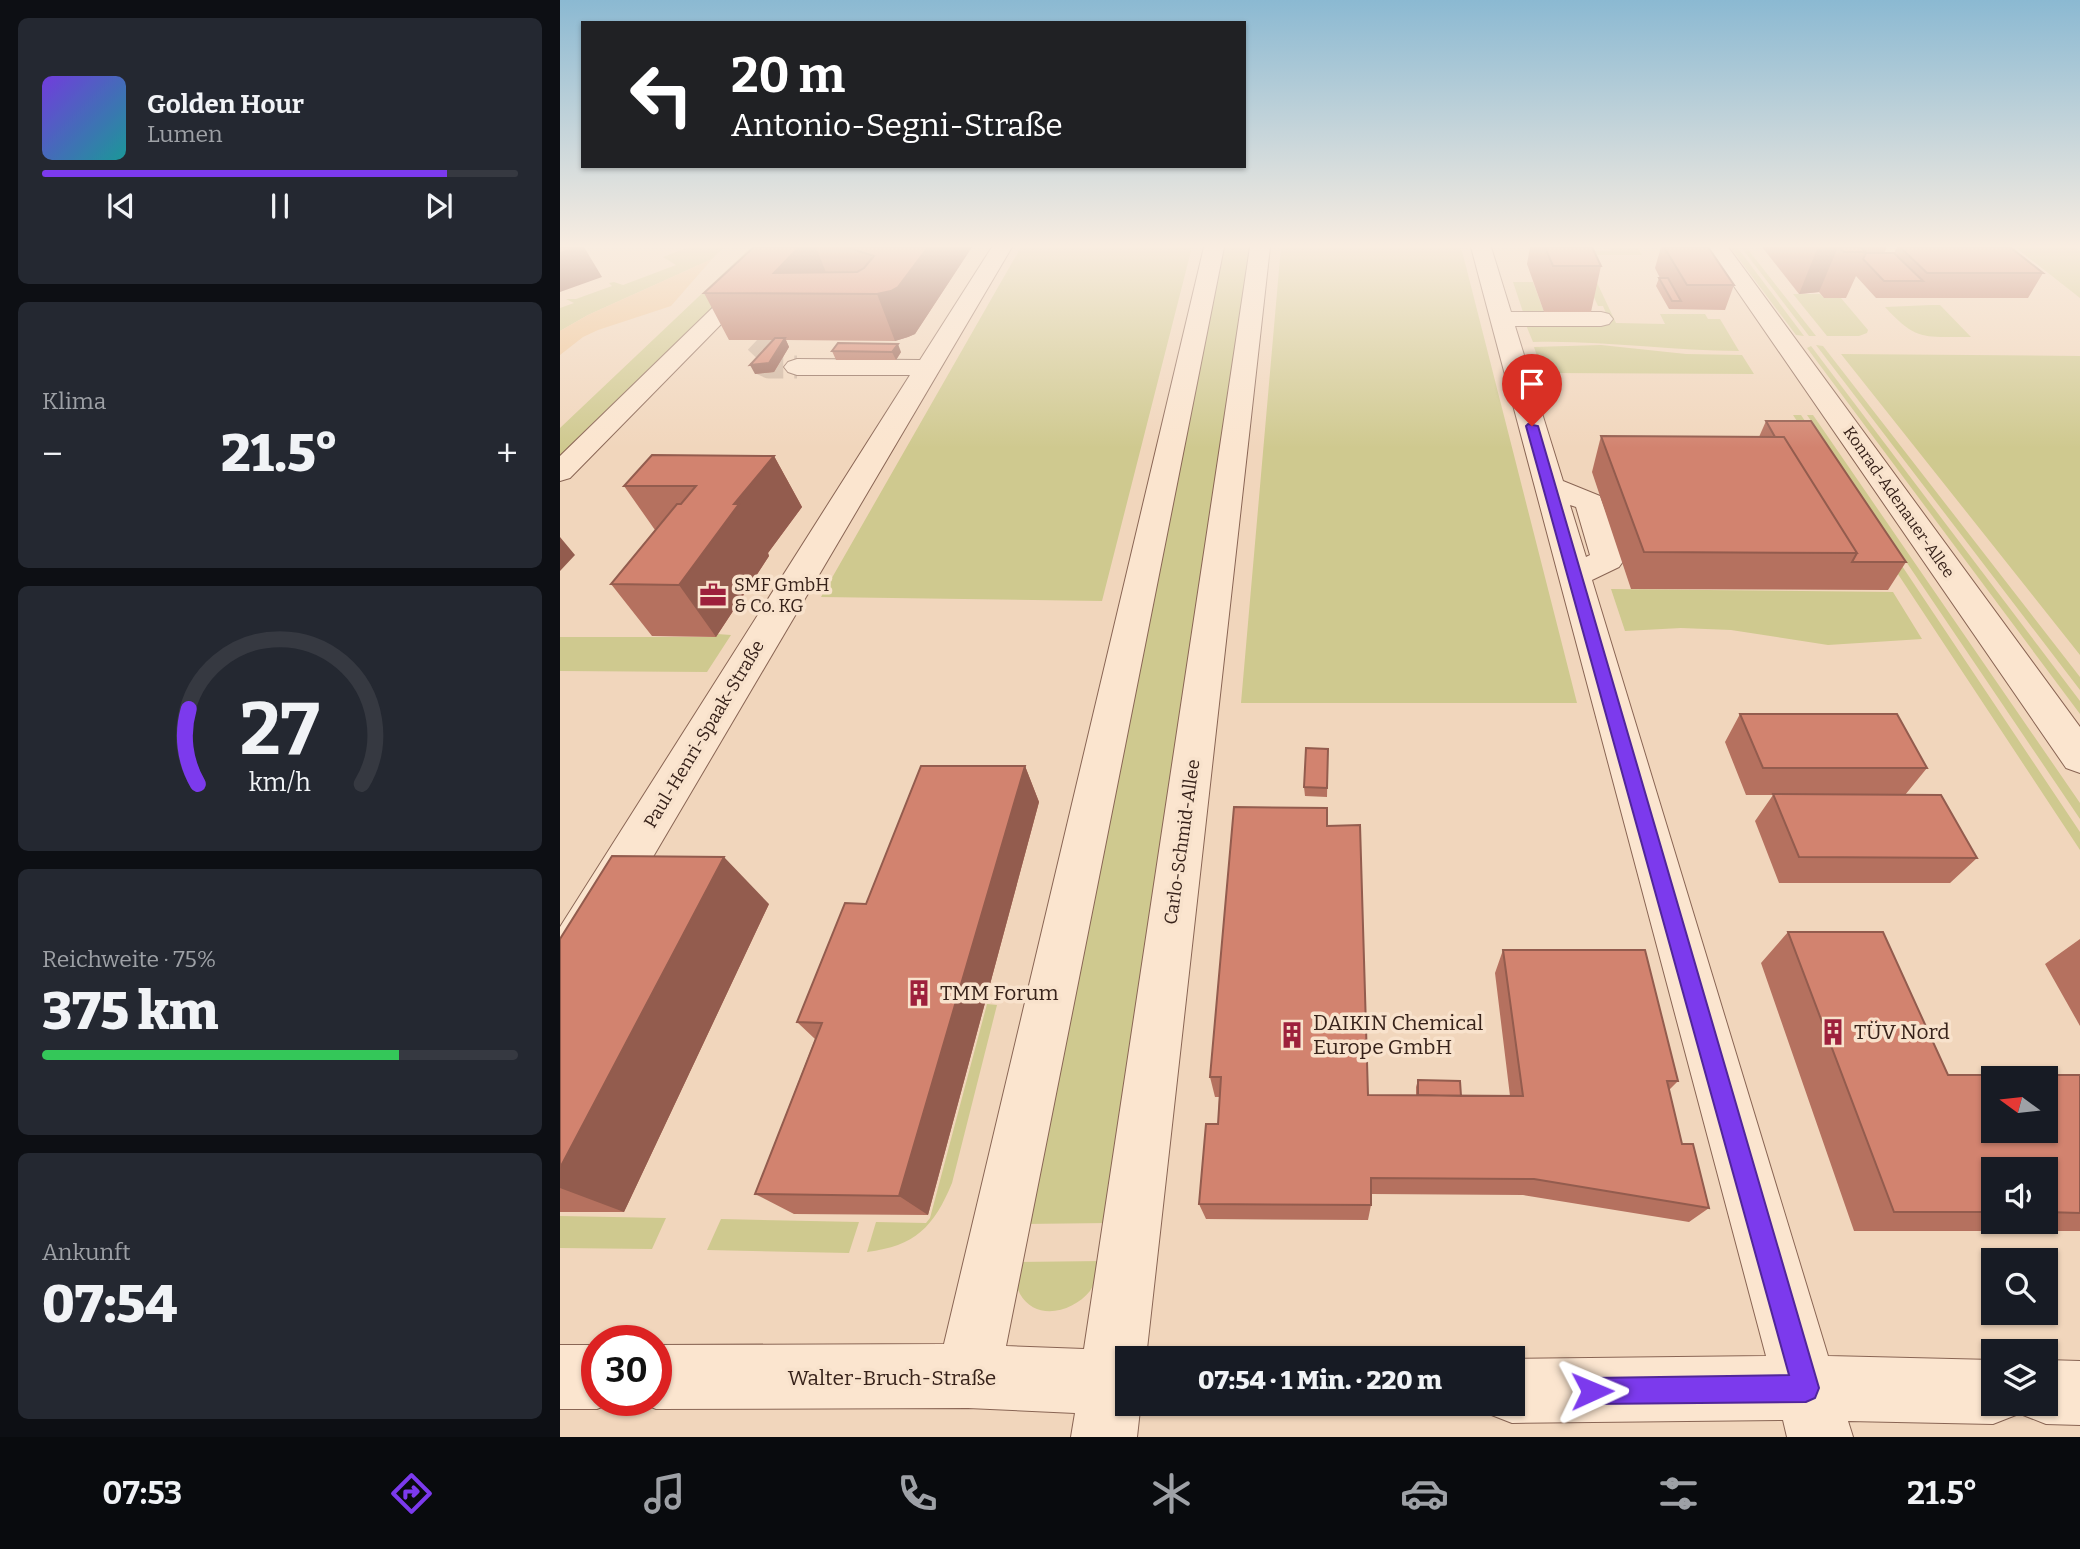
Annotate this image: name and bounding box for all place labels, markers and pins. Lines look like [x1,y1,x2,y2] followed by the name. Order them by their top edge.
[1502,354,1562,426] pin
[734,574,830,617] place label: SMF GmbH & Co. KG
[698,580,728,610] office icon: SMF GmbH & Co. KG
[904,978,934,1008] building icon: TMM Forum
[940,980,1059,1006] place label: TMM Forum
[1313,1010,1483,1060] place label: DAIKIN Chemical Europe GmbH
[1818,1017,1848,1047] building icon: TÜV Nord
[1854,1019,1950,1045] place label: TÜV Nord
[1277,1020,1307,1050] building icon: DAIKIN Chemical Europe GmbH

